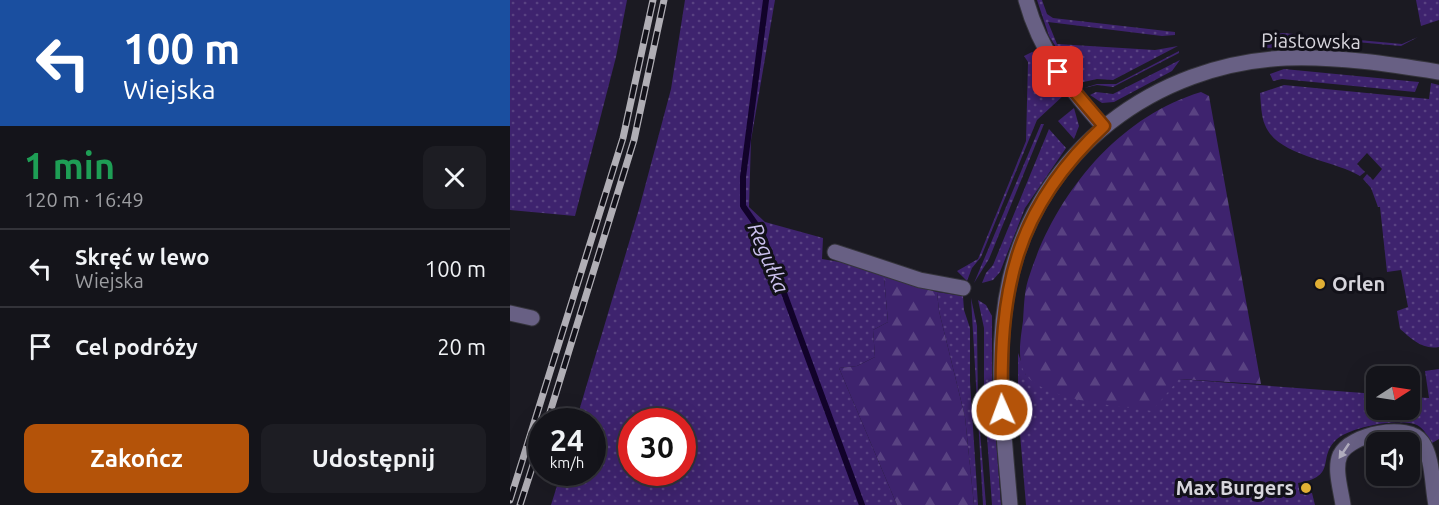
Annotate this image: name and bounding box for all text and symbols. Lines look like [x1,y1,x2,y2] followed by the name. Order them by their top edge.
[24,24,102,102] icon: left
[123,25,240,72] text: 100 m
[1261,28,1361,53] street label: Piastowska
[1032,46,1083,97] pin
[1041,55,1074,88] icon: arrive
[123,74,216,104] text: Wiejska
[24,145,115,186] text: 1 min
[423,146,486,209] button: close
[24,188,144,211] text: 120 m · 16:49
[743,219,794,296] water label: Regułka
[75,244,209,269] text: Skręć w lewo
[24,252,57,285] icon: left
[425,256,486,281] text: 100 m
[75,269,144,292] text: Wiejska
[1332,272,1385,295] place label: Orlen
[1313,277,1327,291] marker: Orlen
[24,330,57,363] icon: arrive
[75,334,198,359] text: Cel podróży
[437,334,486,359] text: 20 m
[1366,366,1420,420] north arrow
[1366,366,1420,486] map controls
[970,378,1034,442] position arrow
[618,408,696,486] speed limit sign: 30
[550,423,584,457] text: 24
[24,424,249,493] button: Zakończ
[261,424,486,493] button: Udostępnij
[1366,432,1420,486] button: sound
[1338,442,1350,458] one-way arrow
[550,454,584,471] text: km/h
[1176,476,1294,499] place label: Max Burgers
[1299,481,1313,495] marker: Max Burgers

